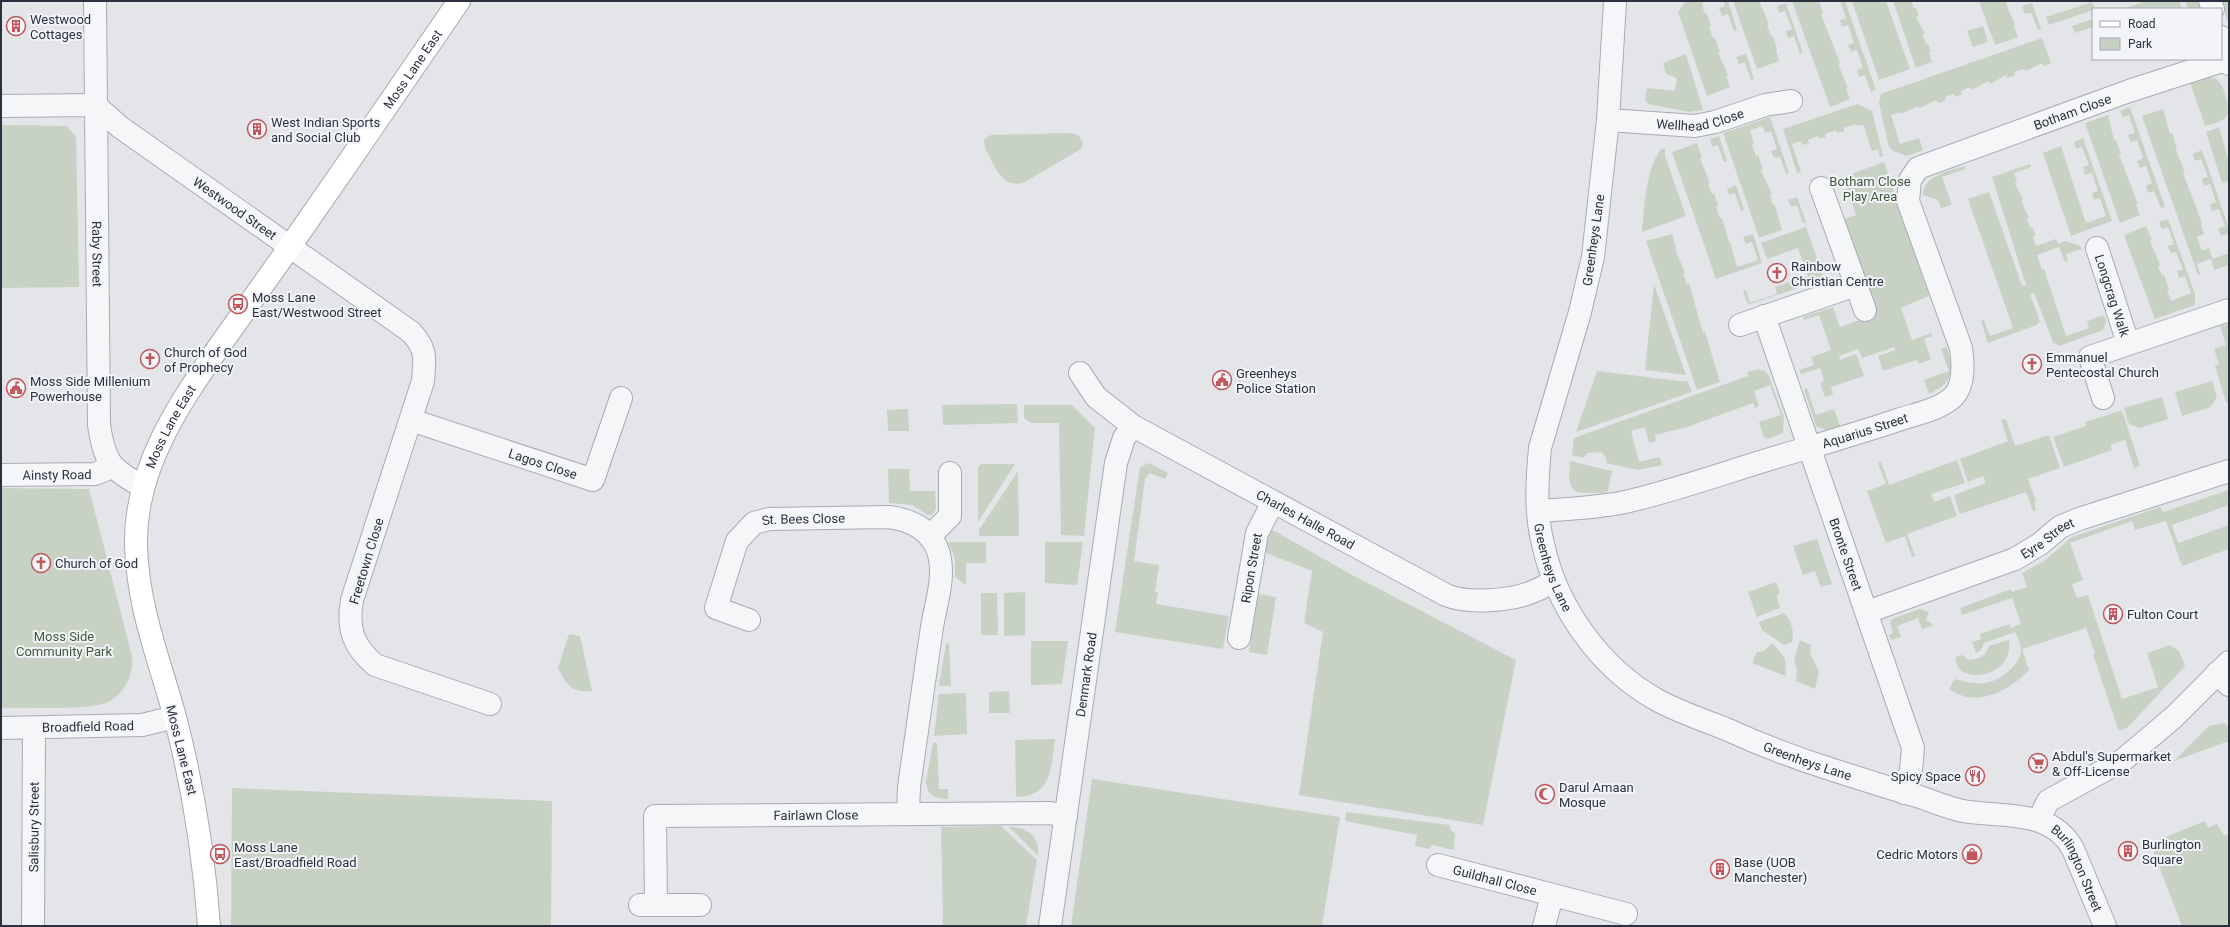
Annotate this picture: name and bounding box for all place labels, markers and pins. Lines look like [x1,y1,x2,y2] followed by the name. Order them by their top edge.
[30,12,91,42] place label: Westwood Cottages
[5,15,27,37] building icon: Westwood Cottages
[271,115,381,145] place label: West Indian Sports and Social Club
[246,118,268,140] building icon: West Indian Sports and Social Club
[1791,259,1884,289] place label: Rainbow Christian Centre
[1766,262,1788,284] church icon: Rainbow Christian Centre
[252,290,381,320] place label: Moss Lane East/Westwood Street
[227,293,249,315] bus stop icon: Moss Lane East/Westwood Street
[164,345,247,375] place label: Church of God of Prophecy
[139,348,161,370] church icon: Church of God of Prophecy
[2046,350,2159,380] place label: Emmanuel Pentecostal Church
[2021,353,2043,375] church icon: Emmanuel Pentecostal Church
[1236,366,1316,396] place label: Greenheys Police Station
[1211,369,1233,391] public building icon: Greenheys Police Station
[30,374,150,404] place label: Moss Side Millenium Powerhouse
[5,377,27,399] public building icon: Moss Side Millenium Powerhouse
[30,552,52,574] church icon: Church of God
[55,556,138,571] place label: Church of God
[2102,603,2124,625] building icon: Fulton Court
[2127,607,2198,622] place label: Fulton Court
[2052,749,2171,779] place label: Abdul's Supermarket & Off-License
[2027,752,2049,774] supermarket icon: Abdul's Supermarket & Off-License
[1964,765,1986,787] restaurant icon: Spicy Space
[1891,769,1961,784] place label: Spicy Space
[1559,780,1634,810] place label: Darul Amaan Mosque
[1534,783,1556,805] mosque icon: Darul Amaan Mosque
[2142,837,2201,867] place label: Burlington Square
[234,840,357,870] place label: Moss Lane East/Broadfield Road
[2117,840,2139,862] building icon: Burlington Square
[209,843,231,865] bus stop icon: Moss Lane East/Broadfield Road
[1961,843,1983,865] shop icon: Cedric Motors
[1876,847,1958,862] place label: Cedric Motors
[1734,855,1807,885] place label: Base (UOB Manchester)
[1709,858,1731,880] building icon: Base (UOB Manchester)

